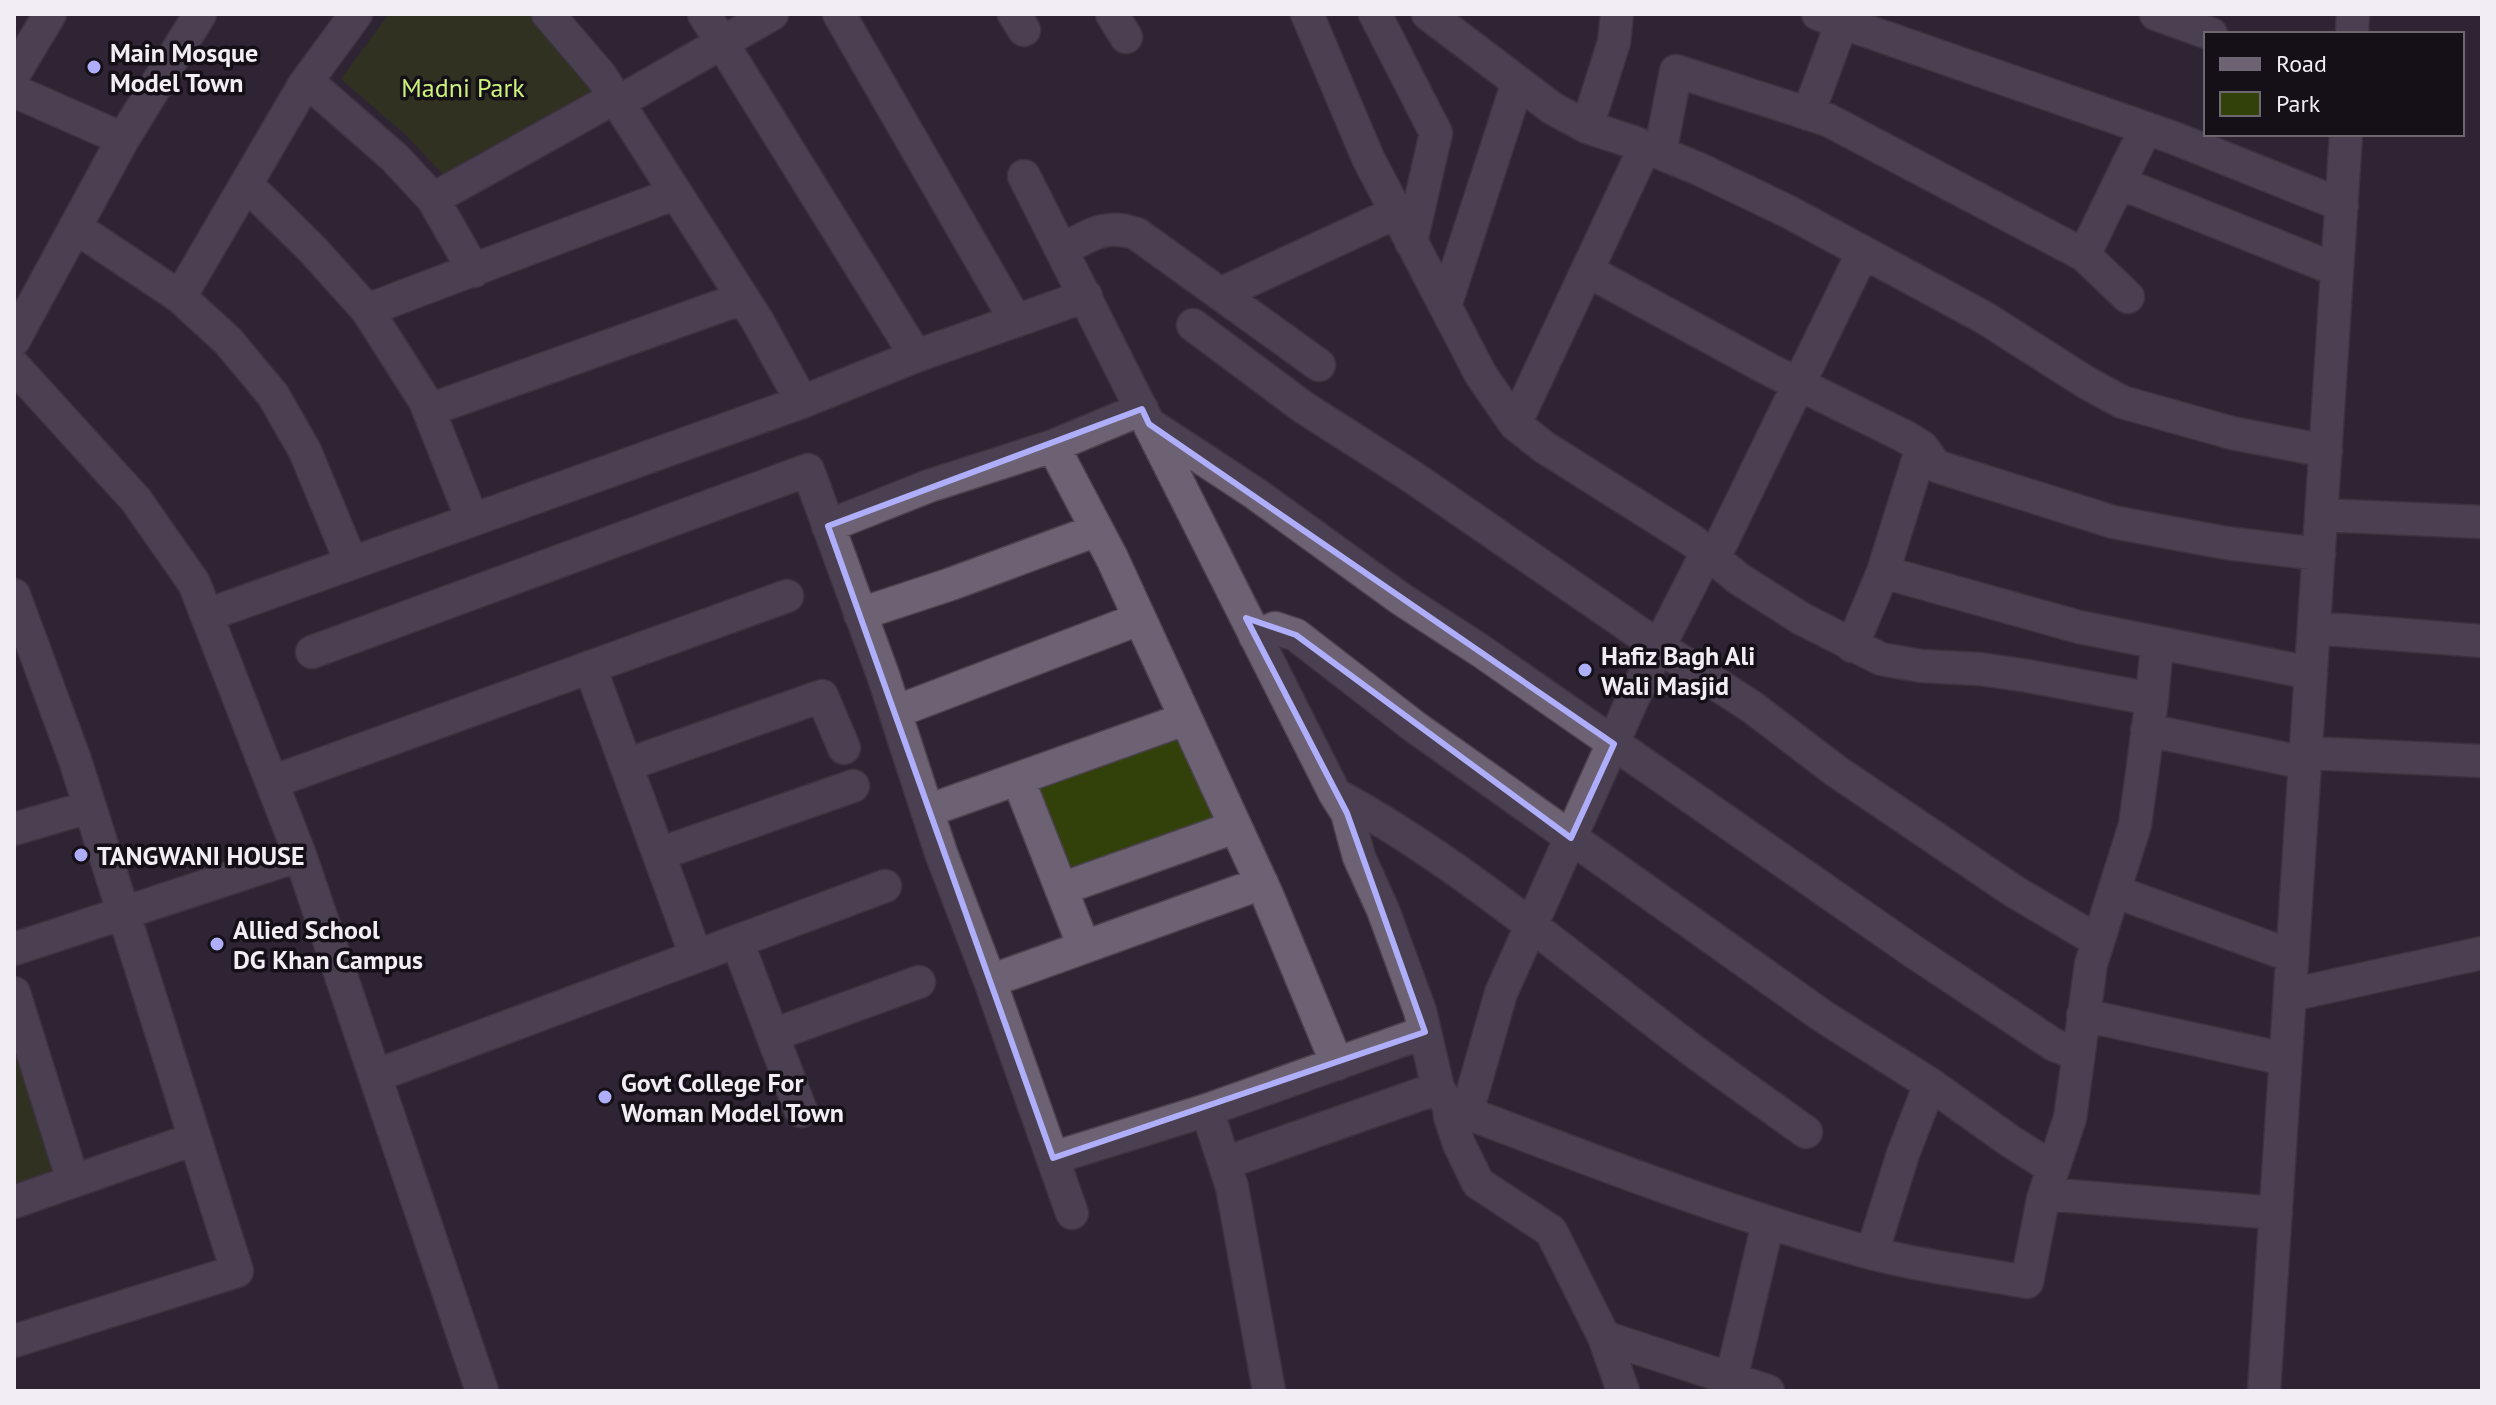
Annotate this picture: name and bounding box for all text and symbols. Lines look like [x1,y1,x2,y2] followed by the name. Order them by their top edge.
[2204,32,2464,136] legend
[110,36,258,99] place label: Main Mosque Model Town
[2276,48,2327,79] text: Road
[85,58,103,76] marker: Main Mosque Model Town
[401,71,525,104] park label: Madni Park
[2276,88,2321,119] text: Park
[1601,639,1755,702] place label: Hafiz Bagh Ali Wali Masjid
[1576,661,1594,679] marker: Hafiz Bagh Ali Wali Masjid
[97,839,304,872] place label: TANGWANI HOUSE
[72,846,90,864] marker: TANGWANI HOUSE
[233,913,423,976] place label: Allied School DG Khan Campus
[208,935,226,953] marker: Allied School DG Khan Campus
[621,1066,844,1129] place label: Govt College For Woman Model Town
[596,1088,614,1106] marker: Govt College For Woman Model Town

